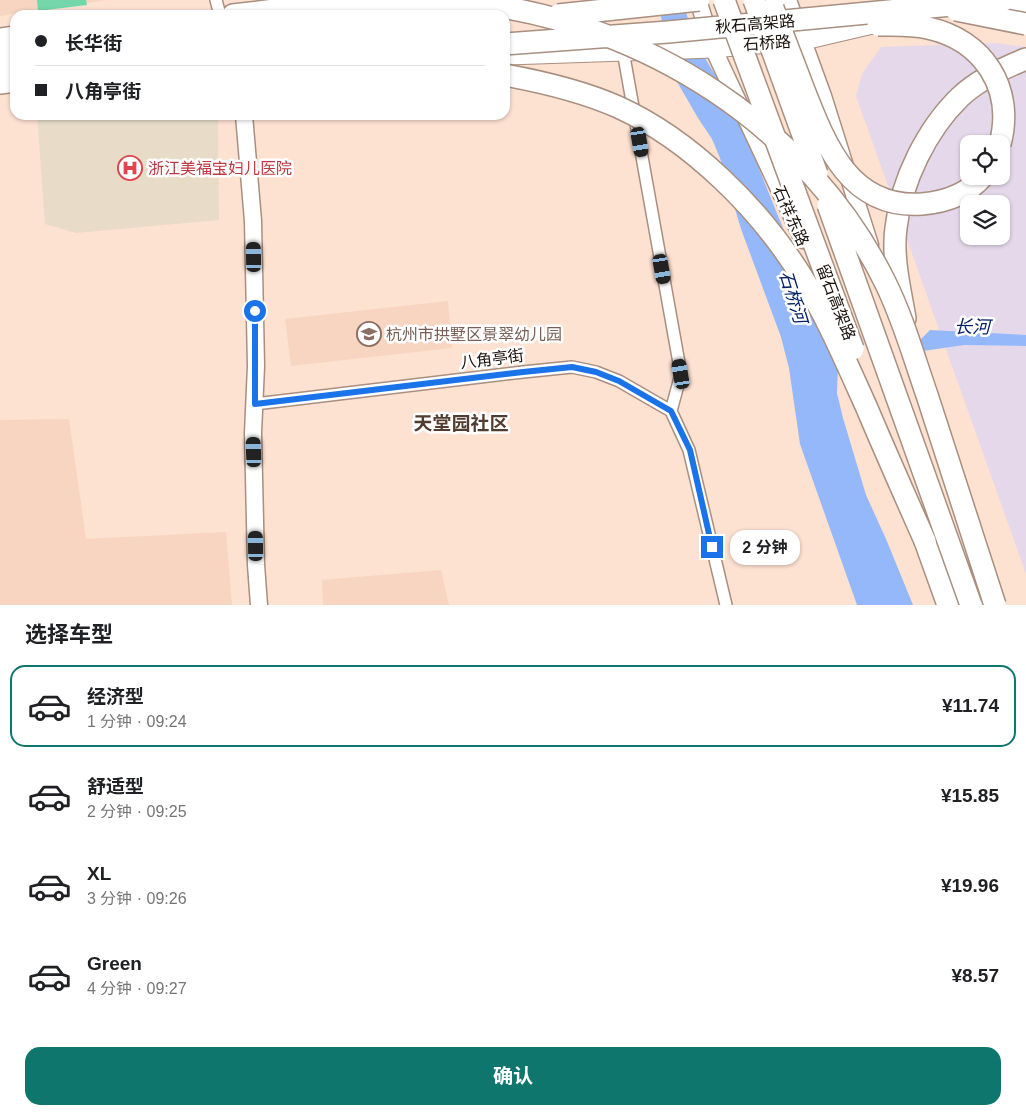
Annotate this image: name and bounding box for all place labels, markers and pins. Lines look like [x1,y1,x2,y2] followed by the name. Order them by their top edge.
[117,155,143,181] hospital icon: 浙江美福宝妇儿医院
[148,160,292,177] place label: 浙江美福宝妇儿医院
[356,321,382,347] school or university icon: 杭州市拱墅区景翠幼儿园
[386,326,562,343] place label: 杭州市拱墅区景翠幼儿园

